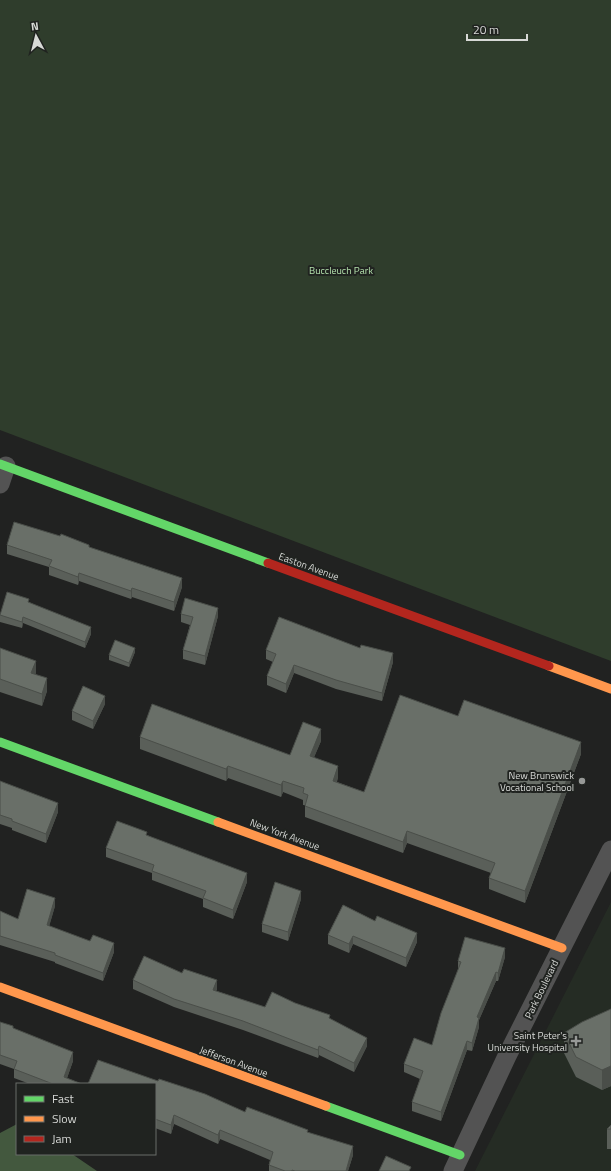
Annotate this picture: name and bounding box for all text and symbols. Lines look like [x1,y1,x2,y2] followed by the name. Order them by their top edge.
[16,16,56,56] north arrow
[467,16,527,42] scale bar
[30,18,40,34] text: N
[473,20,499,39] text: 20 m
[309,263,373,278] park label: Buccleuch Park
[277,549,341,584] street label: Easton Avenue
[500,768,574,795] place label: New Brunswick Vocational School
[577,776,587,786] marker: New Brunswick Vocational School
[248,815,322,854] street label: New York Avenue
[521,957,562,1021] street label: Park Boulevard
[487,1028,567,1055] place label: Saint Peter's University Hospital
[570,1035,582,1047] marker: Saint Peter's University Hospital
[198,1042,270,1081] street label: Jefferson Avenue
[16,1083,156,1155] legend
[52,1089,75,1108] text: Fast
[52,1109,77,1128] text: Slow
[52,1129,72,1148] text: Jam

